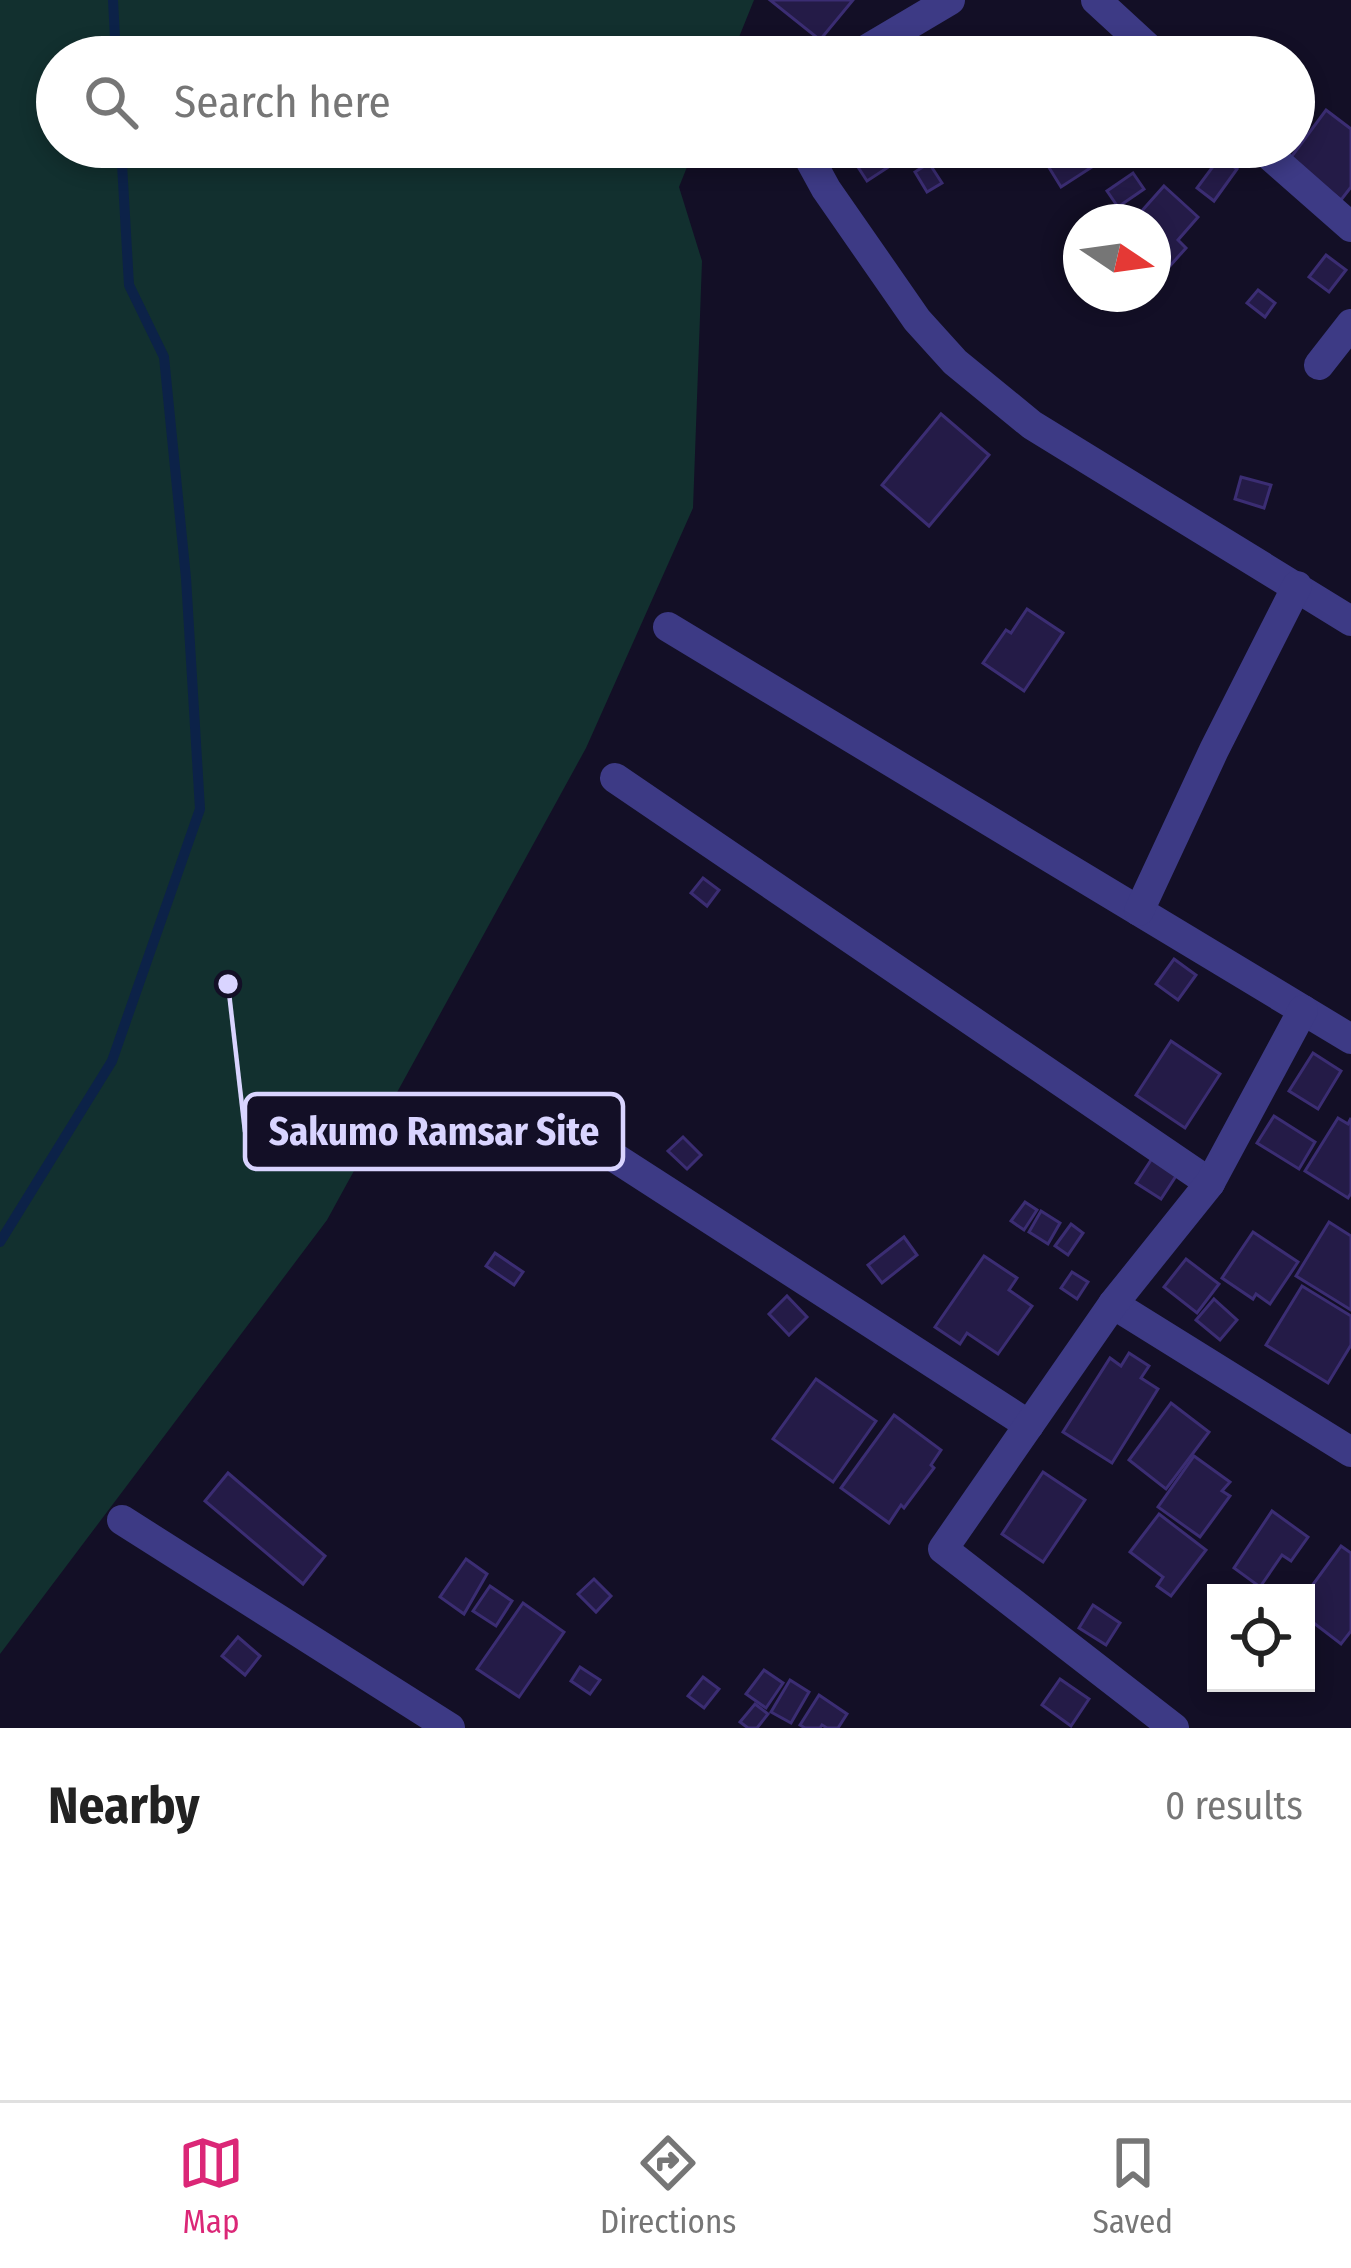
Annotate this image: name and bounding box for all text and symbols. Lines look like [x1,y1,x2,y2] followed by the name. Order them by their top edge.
[36,36,1315,168] search box
[78,69,144,135] icon: search
[174,75,391,129] text: Search here
[1063,204,1171,312] north arrow
[245,1094,623,1169] callout: Sakumo Ramsar Site
[269,1109,599,1155] text: Sakumo Ramsar Site
[1207,1584,1315,1692] map controls
[1207,1584,1315,1692] button: locate
[48,1775,200,1837] text: Nearby
[1165,1783,1303,1829] text: 0 results
[178,2130,244,2242] tab: Map
[600,2130,736,2242] tab: Directions
[1092,2130,1173,2242] tab: Saved

